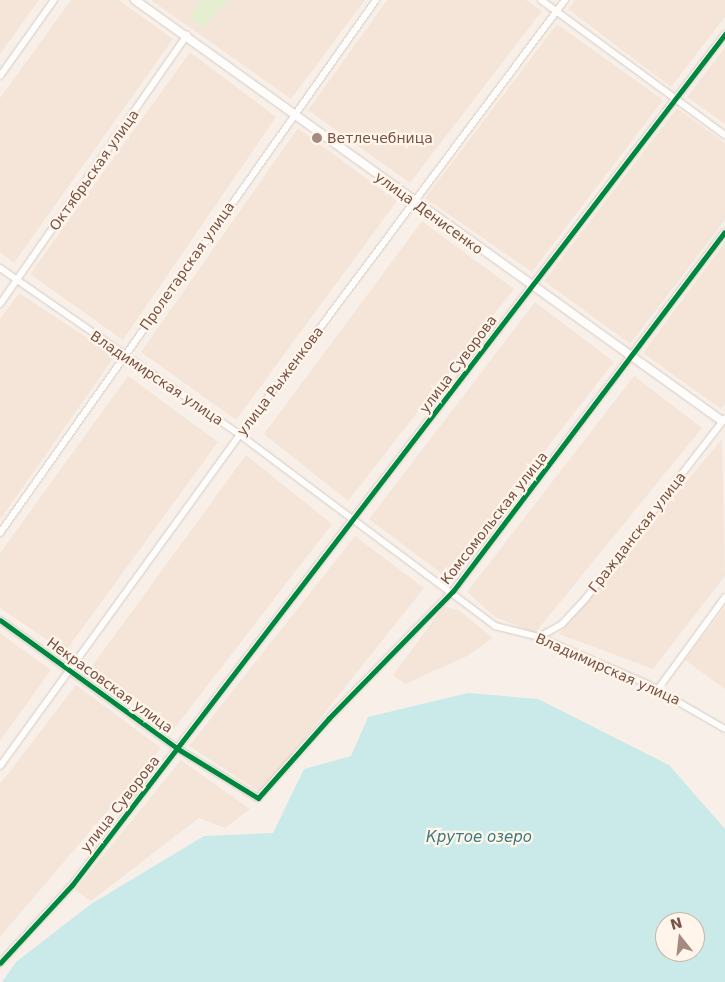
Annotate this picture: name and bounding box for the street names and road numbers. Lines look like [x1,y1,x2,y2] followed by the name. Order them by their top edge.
[46,106,142,234] street label: Октябрьская улица
[372,168,486,258] street label: улица Денисенко
[136,198,238,334] street label: Пролетарская улица
[416,312,500,416] street label: улица Суворова
[233,323,327,439] street label: улица Рыженкова
[87,327,227,429] street label: Владимирская улица
[437,448,551,588] street label: Комсомольская улица
[585,468,689,596] street label: Гражданская улица
[533,629,683,709] street label: Владимирская улица
[44,634,176,736] street label: Некрасовская улица
[77,752,163,856] street label: улица Суворова

